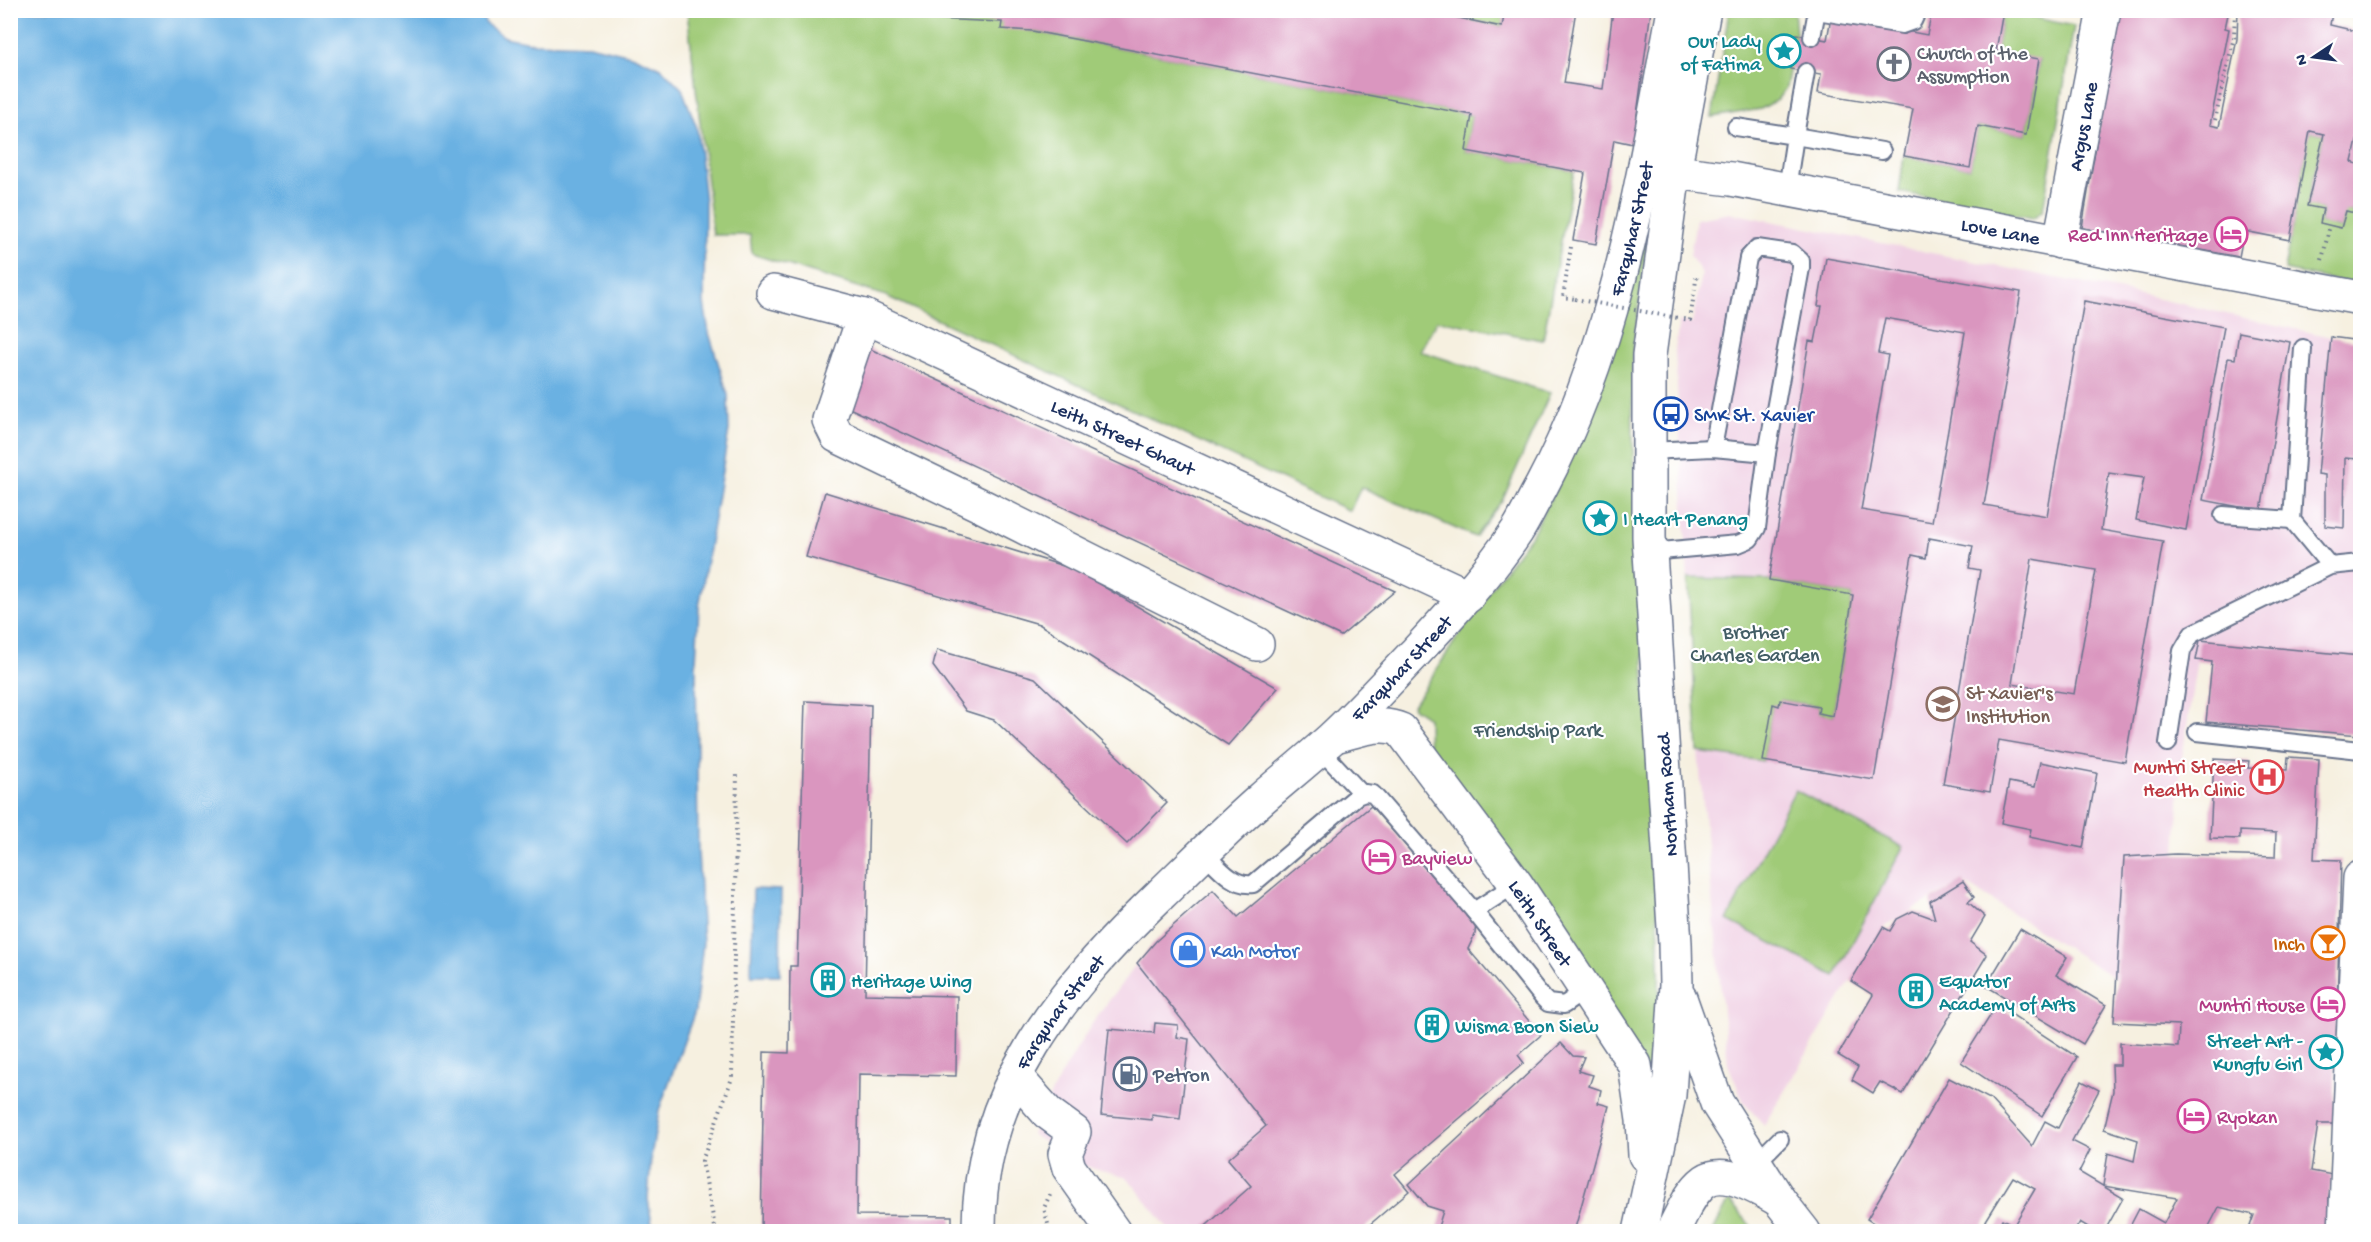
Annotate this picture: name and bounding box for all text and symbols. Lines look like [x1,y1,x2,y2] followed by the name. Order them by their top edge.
[2284,27,2344,87] north arrow
[1681,32,1762,78] place label: Our Lady of Fatima
[1766,33,1802,69] place icon: Our Lady of Fatima
[1917,44,2028,90] place label: Church of the Assumption
[1876,46,1912,82] church icon: Church of the Assumption
[2292,52,2313,67] text: N
[2066,80,2105,173] street label: Argus Lane
[1607,158,1661,300] street label: Farquhar Street
[1959,215,2042,252] street label: Love Lane
[2213,216,2249,252] hotel icon: Red Inn Heritage
[2068,226,2209,249] place label: Red Inn Heritage
[1046,396,1199,483] street label: Leith Street Ghaut
[1653,396,1689,432] bus stop icon: SMK St. Xavier
[1694,406,1816,429] place label: SMK St. Xavier
[1582,500,1618,536] place icon: I Heart Penang
[1623,510,1748,533] place label: I Heart Penang
[1347,611,1460,728] street label: Farquhar Street
[1691,623,1820,669] park label: Brother Charles Garden
[1966,684,2054,730] place label: St Xavier's Institution
[1925,686,1961,722] school or university icon: St Xavier's Institution
[1473,721,1604,744] park label: Friendship Park
[1654,730,1685,857] street label: Northam Road
[2134,758,2246,804] place label: Muntri Street Health Clinic
[2249,759,2285,795] hospital icon: Muntri Street Health Clinic
[1361,839,1397,875] hotel icon: Bayview
[1401,849,1473,872] place label: Bayview
[1502,877,1576,974] street label: Leith Street
[2310,925,2346,961] bar icon: Inch
[1170,932,1206,968] shop icon: Kah Motor
[2273,935,2305,958] place label: Inch
[1211,942,1300,965] place label: Kah Motor
[1012,950,1112,1075] street label: Farquhar Street
[810,962,846,998] building icon: Heritage Wing
[851,972,972,995] place label: Heritage Wing
[1939,972,2076,1018] place label: Equator Academy of Arts
[1898,973,1934,1009] building icon: Equator Academy of Arts
[2310,986,2346,1022] hotel icon: Muntri House
[2199,996,2306,1019] place label: Muntri House
[1414,1007,1450,1043] building icon: Wisma Boon Siew
[1455,1017,1599,1040] place label: Wisma Boon Siew
[2207,1032,2303,1078] place label: Street Art - Kungfu Girl
[2308,1034,2344,1070] place icon: Street Art - Kungfu Girl
[1112,1056,1148,1092] fuel station icon: Petron
[1152,1066,1210,1089] place label: Petron
[2176,1098,2212,1134] hotel icon: Ryokan
[2217,1108,2278,1131] place label: Ryokan

